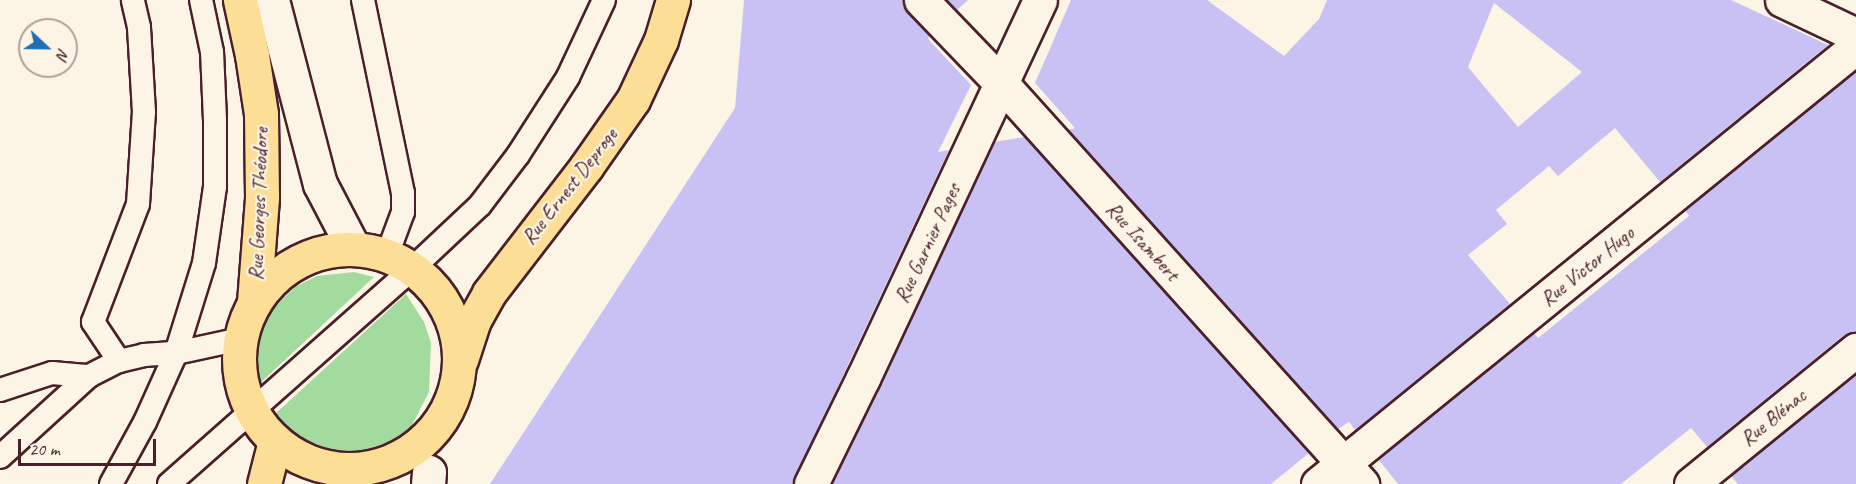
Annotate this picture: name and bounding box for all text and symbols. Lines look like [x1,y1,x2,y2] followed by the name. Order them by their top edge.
[18,18,78,78] north arrow
[52,46,74,62] text: N
[516,123,622,249] street label: Rue Ernest Deproge
[243,127,273,281] street label: Rue Georges Théodore
[888,179,966,307] street label: Rue Garnier Pages
[1101,196,1185,286] street label: Rue Isambert
[1535,221,1639,311] street label: Rue Victor Hugo
[1735,383,1811,451] street label: Rue Blénac
[21,427,159,465] scale bar
[29,438,60,460] text: 20 m

